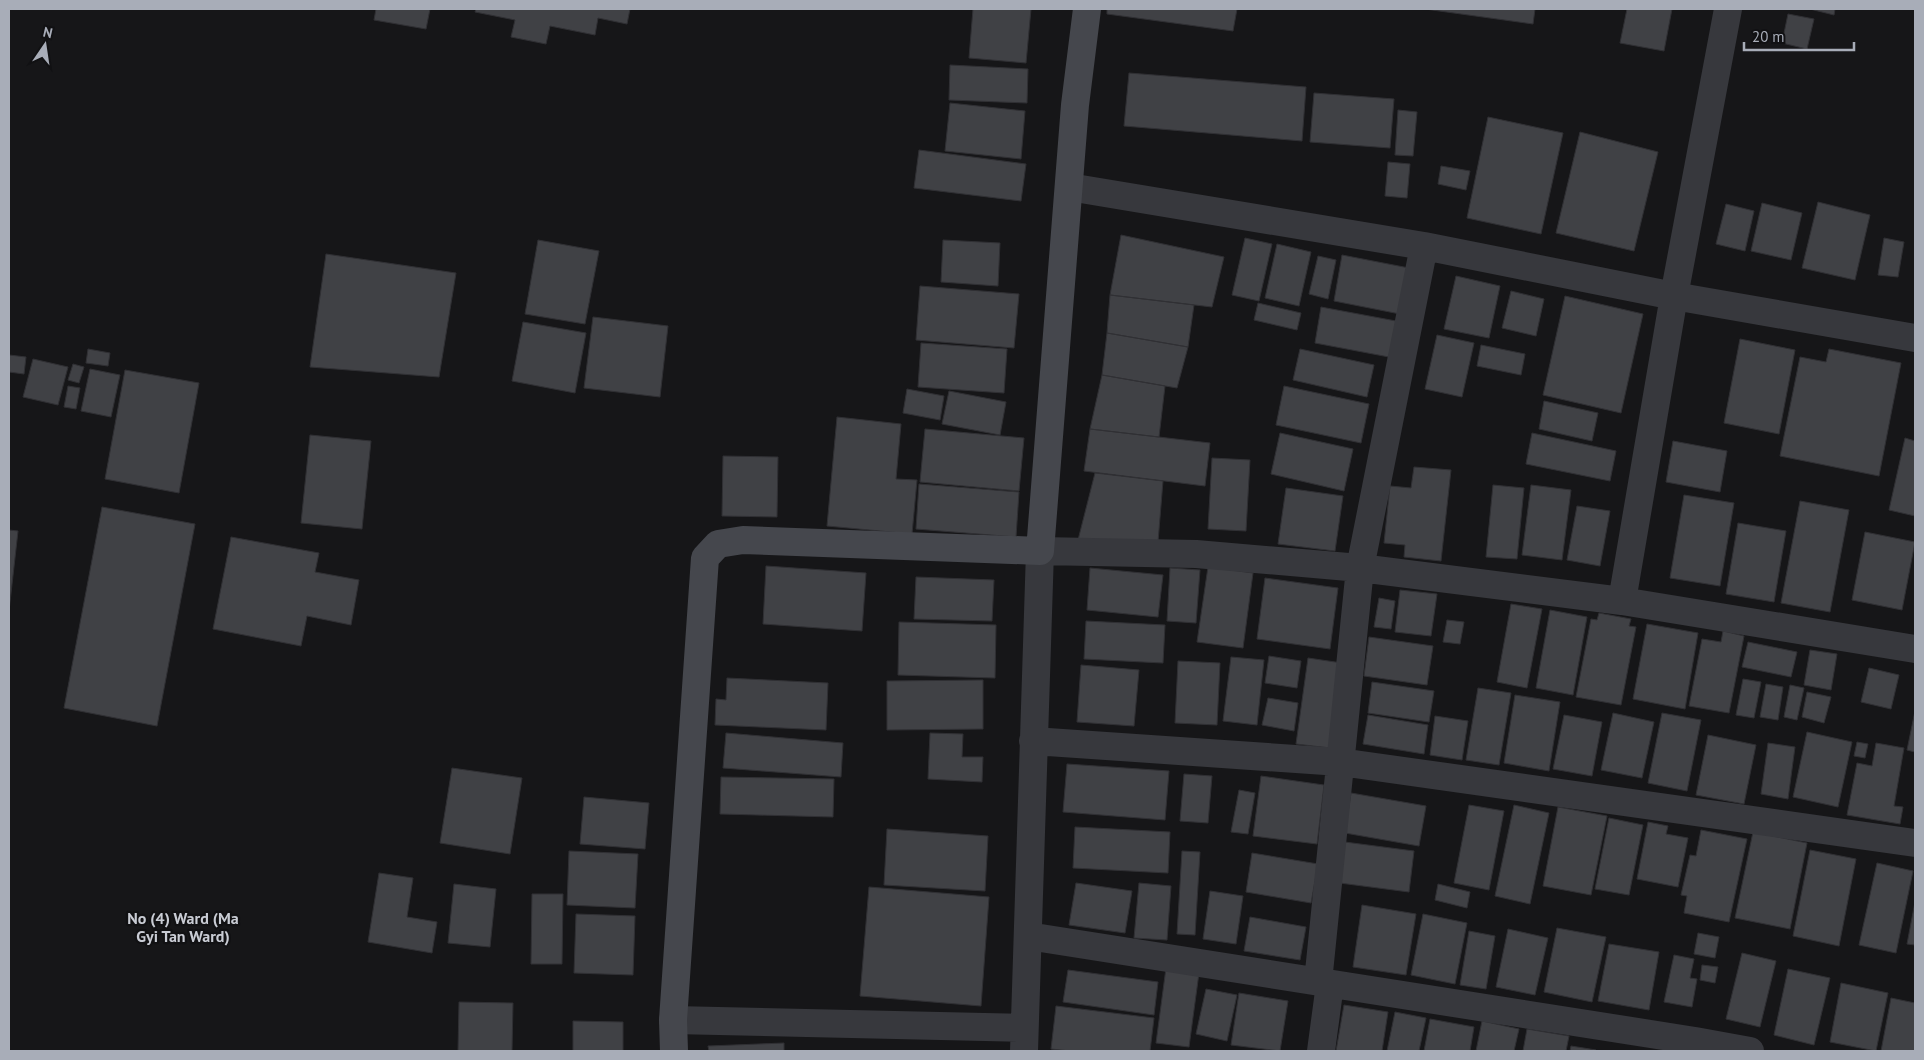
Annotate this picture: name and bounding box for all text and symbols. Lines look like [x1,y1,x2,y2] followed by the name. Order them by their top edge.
[20,20,70,70] north arrow
[1744,20,1854,52] scale bar
[41,23,54,42] text: N
[1752,27,1785,46] text: 20 m
[127,908,239,946] district label: No (4) Ward (Ma Gyi Tan Ward)

